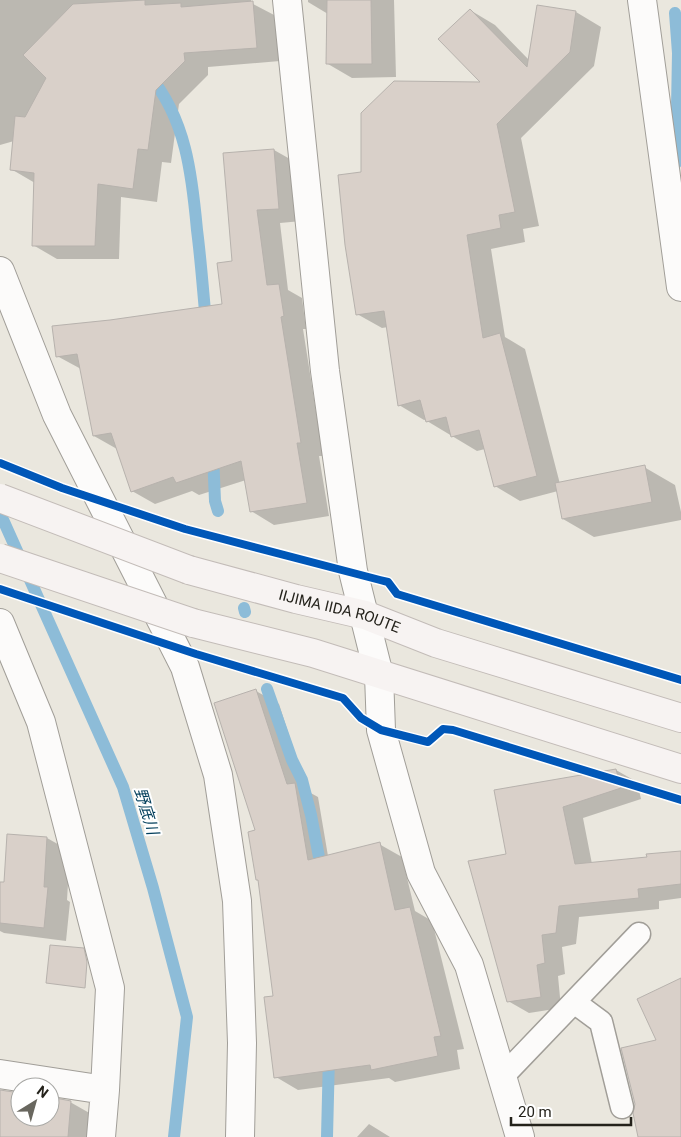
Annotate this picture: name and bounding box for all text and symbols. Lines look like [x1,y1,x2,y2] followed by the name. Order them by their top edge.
[277,586,403,637] street label: IIJIMA IIDA ROUTE
[130,785,163,839] water label: 野底川
[10,1077,60,1127] north arrow
[34,1082,52,1101] text: N
[511,1094,631,1126] scale bar
[518,1103,552,1121] text: 20 m

